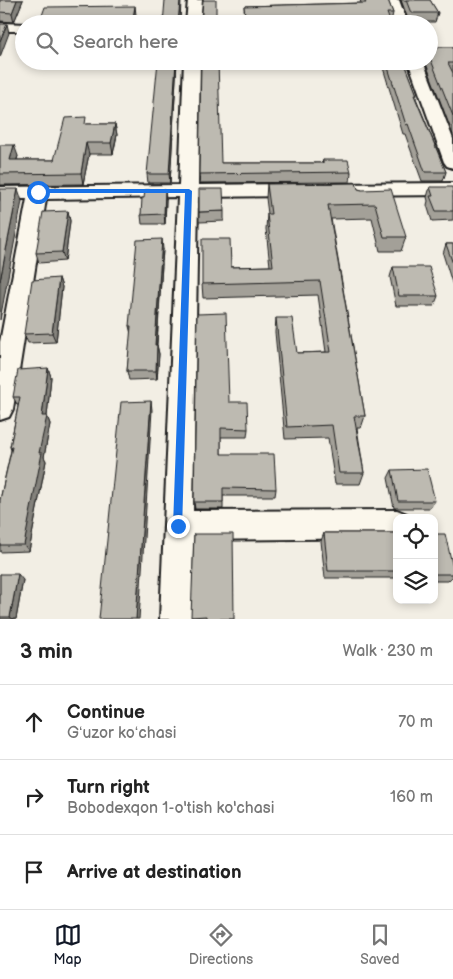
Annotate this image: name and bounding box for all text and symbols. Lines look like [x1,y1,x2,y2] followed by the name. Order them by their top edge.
[15,15,438,70] search box
[33,29,61,57] icon: search
[73,31,178,54] text: Search here
[27,181,50,204] route start
[393,514,438,604] map controls
[393,514,438,559] button: locate
[167,515,190,538] route end
[393,559,438,604] button: layers
[20,639,73,664] text: 3 min
[343,642,433,661] text: Walk · 230 m
[67,701,145,724] text: Continue
[20,708,48,736] icon: ahead
[398,713,433,732] text: 70 m
[67,724,176,743] text: Gʻuzor koʻchasi
[67,776,150,799] text: Turn right
[20,783,48,811] icon: right
[390,788,433,807] text: 160 m
[67,799,274,818] text: Bobodexqon 1-o'tish ko'chasi
[20,858,48,886] icon: arrive
[67,861,242,884] text: Arrive at destination
[54,921,82,968] tab: Map
[189,921,253,968] tab: Directions
[360,921,399,968] tab: Saved

